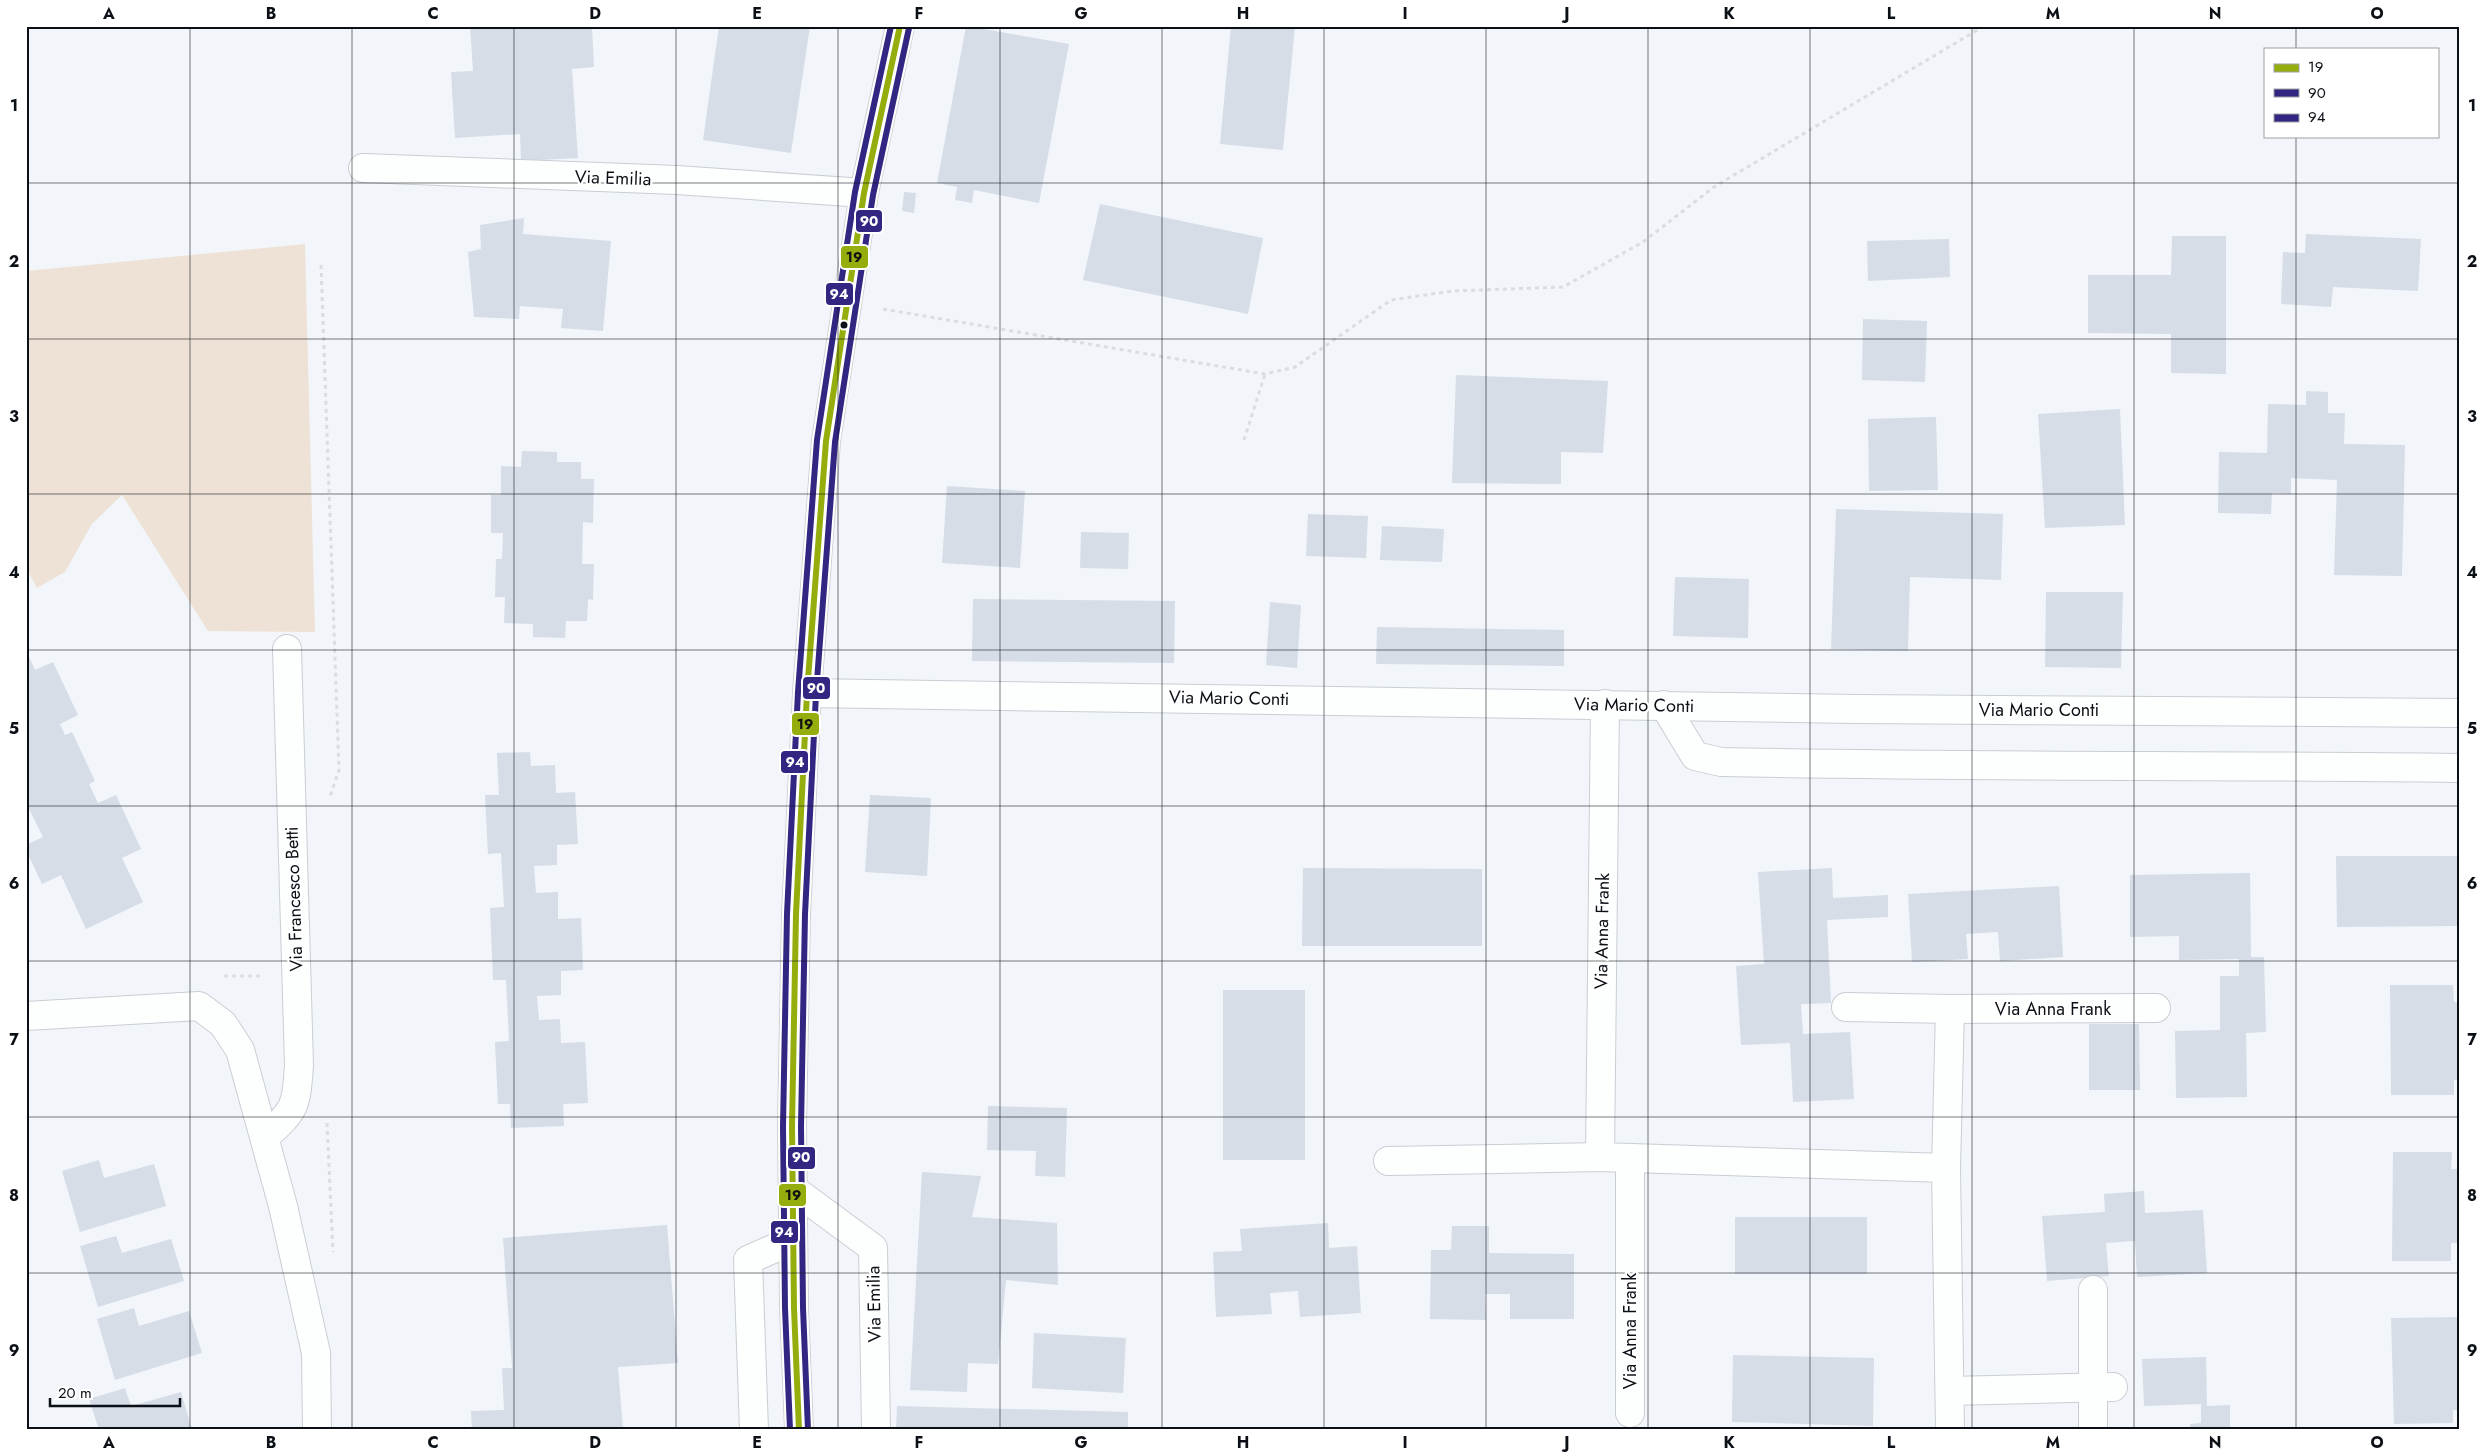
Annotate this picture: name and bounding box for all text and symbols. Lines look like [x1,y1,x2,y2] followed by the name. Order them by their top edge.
[102,2,115,25] text: A
[266,2,276,25] text: B
[427,2,439,25] text: C
[589,2,601,25] text: D
[752,2,762,25] text: E
[915,2,923,25] text: F
[1074,2,1088,25] text: G
[1237,2,1249,25] text: H
[1402,2,1408,25] text: I
[1561,2,1570,25] text: J
[1723,2,1735,25] text: K
[1887,2,1896,25] text: L
[2046,2,2060,25] text: M
[2209,2,2221,25] text: N
[2370,2,2384,25] text: O
[2264,48,2438,138] legend
[2308,56,2323,78] text: 19
[2308,82,2326,104] text: 90
[10,94,18,117] text: 1
[2468,94,2476,117] text: 1
[2308,106,2326,128] text: 94
[574,164,652,192] street label: Via Emilia
[855,209,883,233] line badge: 90
[860,211,878,231] text: 90
[840,245,869,269] line badge: 19
[846,247,862,267] text: 19
[9,250,19,273] text: 2
[2467,250,2477,273] text: 2
[825,282,854,306] line badge: 94
[829,284,849,304] text: 94
[839,320,849,330] unlabelled marker
[9,405,19,428] text: 3
[2467,405,2477,428] text: 3
[8,561,20,584] text: 4
[2466,561,2478,584] text: 4
[802,676,831,700] line badge: 90
[807,678,825,698] text: 90
[1169,684,1289,712] street label: Via Mario Conti
[1574,691,1694,719] street label: Via Mario Conti
[1979,697,2099,723] street label: Via Mario Conti
[791,712,820,736] line badge: 19
[797,714,813,734] text: 19
[9,717,19,740] text: 5
[2467,717,2477,740] text: 5
[780,750,809,774] line badge: 94
[785,752,805,772] text: 94
[278,826,310,972] street label: Via Francesco Betti
[9,872,19,895] text: 6
[2467,872,2477,895] text: 6
[1588,873,1616,989] street label: Via Anna Frank
[1995,996,2111,1022] street label: Via Anna Frank
[9,1028,19,1051] text: 7
[2467,1028,2477,1051] text: 7
[787,1146,816,1170] line badge: 90
[792,1147,810,1167] text: 90
[778,1183,807,1207] line badge: 19
[9,1184,19,1207] text: 8
[2467,1184,2477,1207] text: 8
[785,1185,801,1205] text: 19
[770,1220,799,1244] line badge: 94
[774,1222,794,1242] text: 94
[860,1265,888,1343] street label: Via Emilia
[1617,1273,1643,1389] street label: Via Anna Frank
[9,1339,19,1362] text: 9
[2467,1339,2477,1362] text: 9
[50,1376,180,1408] scale bar
[58,1382,92,1404] text: 20 m
[102,1431,115,1454] text: A
[266,1431,276,1454] text: B
[427,1431,439,1454] text: C
[589,1431,601,1454] text: D
[752,1431,762,1454] text: E
[915,1431,923,1454] text: F
[1074,1431,1088,1454] text: G
[1237,1431,1249,1454] text: H
[1402,1431,1408,1454] text: I
[1561,1431,1570,1454] text: J
[1723,1431,1735,1454] text: K
[1887,1431,1896,1454] text: L
[2046,1431,2060,1454] text: M
[2209,1431,2221,1454] text: N
[2370,1431,2384,1454] text: O

